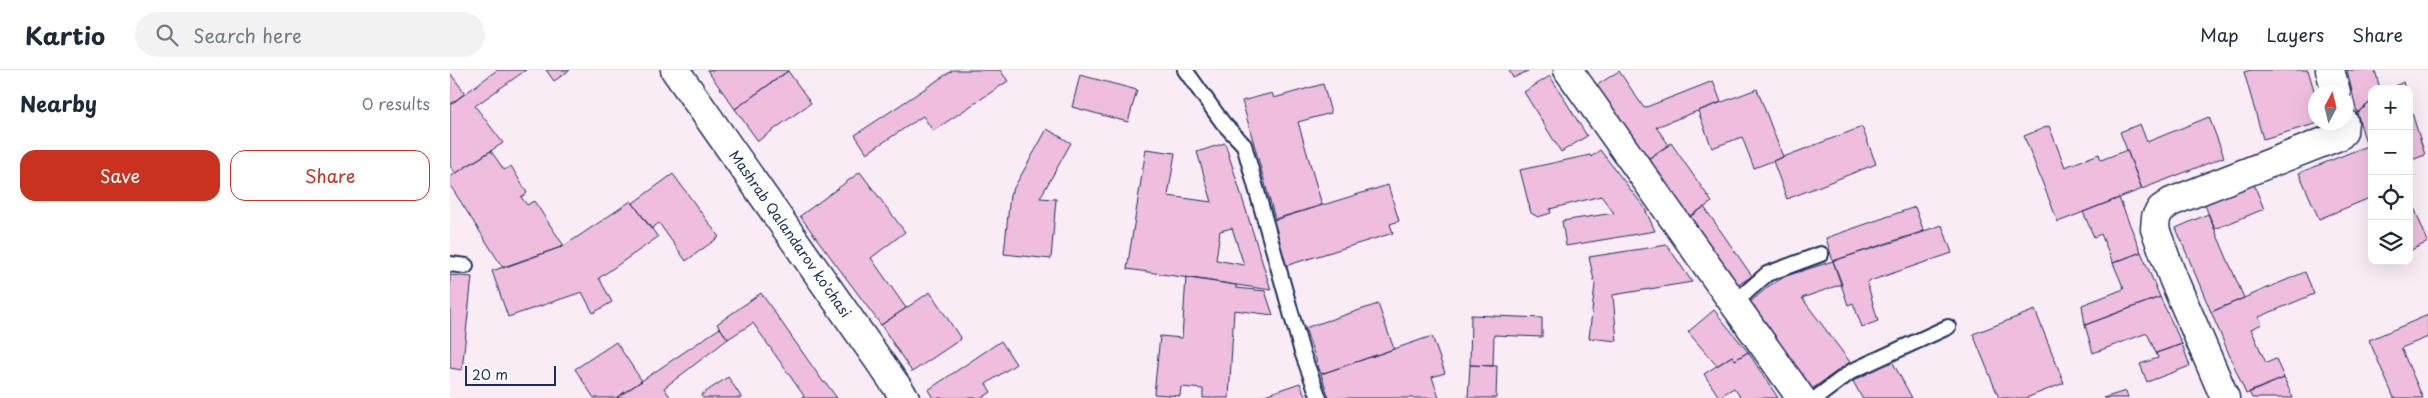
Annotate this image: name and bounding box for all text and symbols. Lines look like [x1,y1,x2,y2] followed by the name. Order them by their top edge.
[135,12,485,57] search box
[25,17,105,53] text: Kartio
[153,21,181,49] icon: search
[193,21,302,49] text: Search here
[2200,21,2239,48] text: Map
[2267,21,2324,48] text: Layers
[2352,21,2403,48] text: Share
[2308,85,2353,130] north arrow
[2368,85,2413,265] map controls
[2368,85,2413,130] button: +
[20,87,97,119] text: Nearby
[362,91,430,115] text: 0 results
[2368,130,2413,175] button: −
[724,146,856,322] street label: Mashrab Qalandarov ko'chasi
[20,150,220,201] button: Save
[230,150,430,201] button: Share
[2368,175,2413,220] button: locate
[2368,220,2413,265] button: layers
[465,363,556,386] scale bar
[472,364,508,385] text: 20 m

